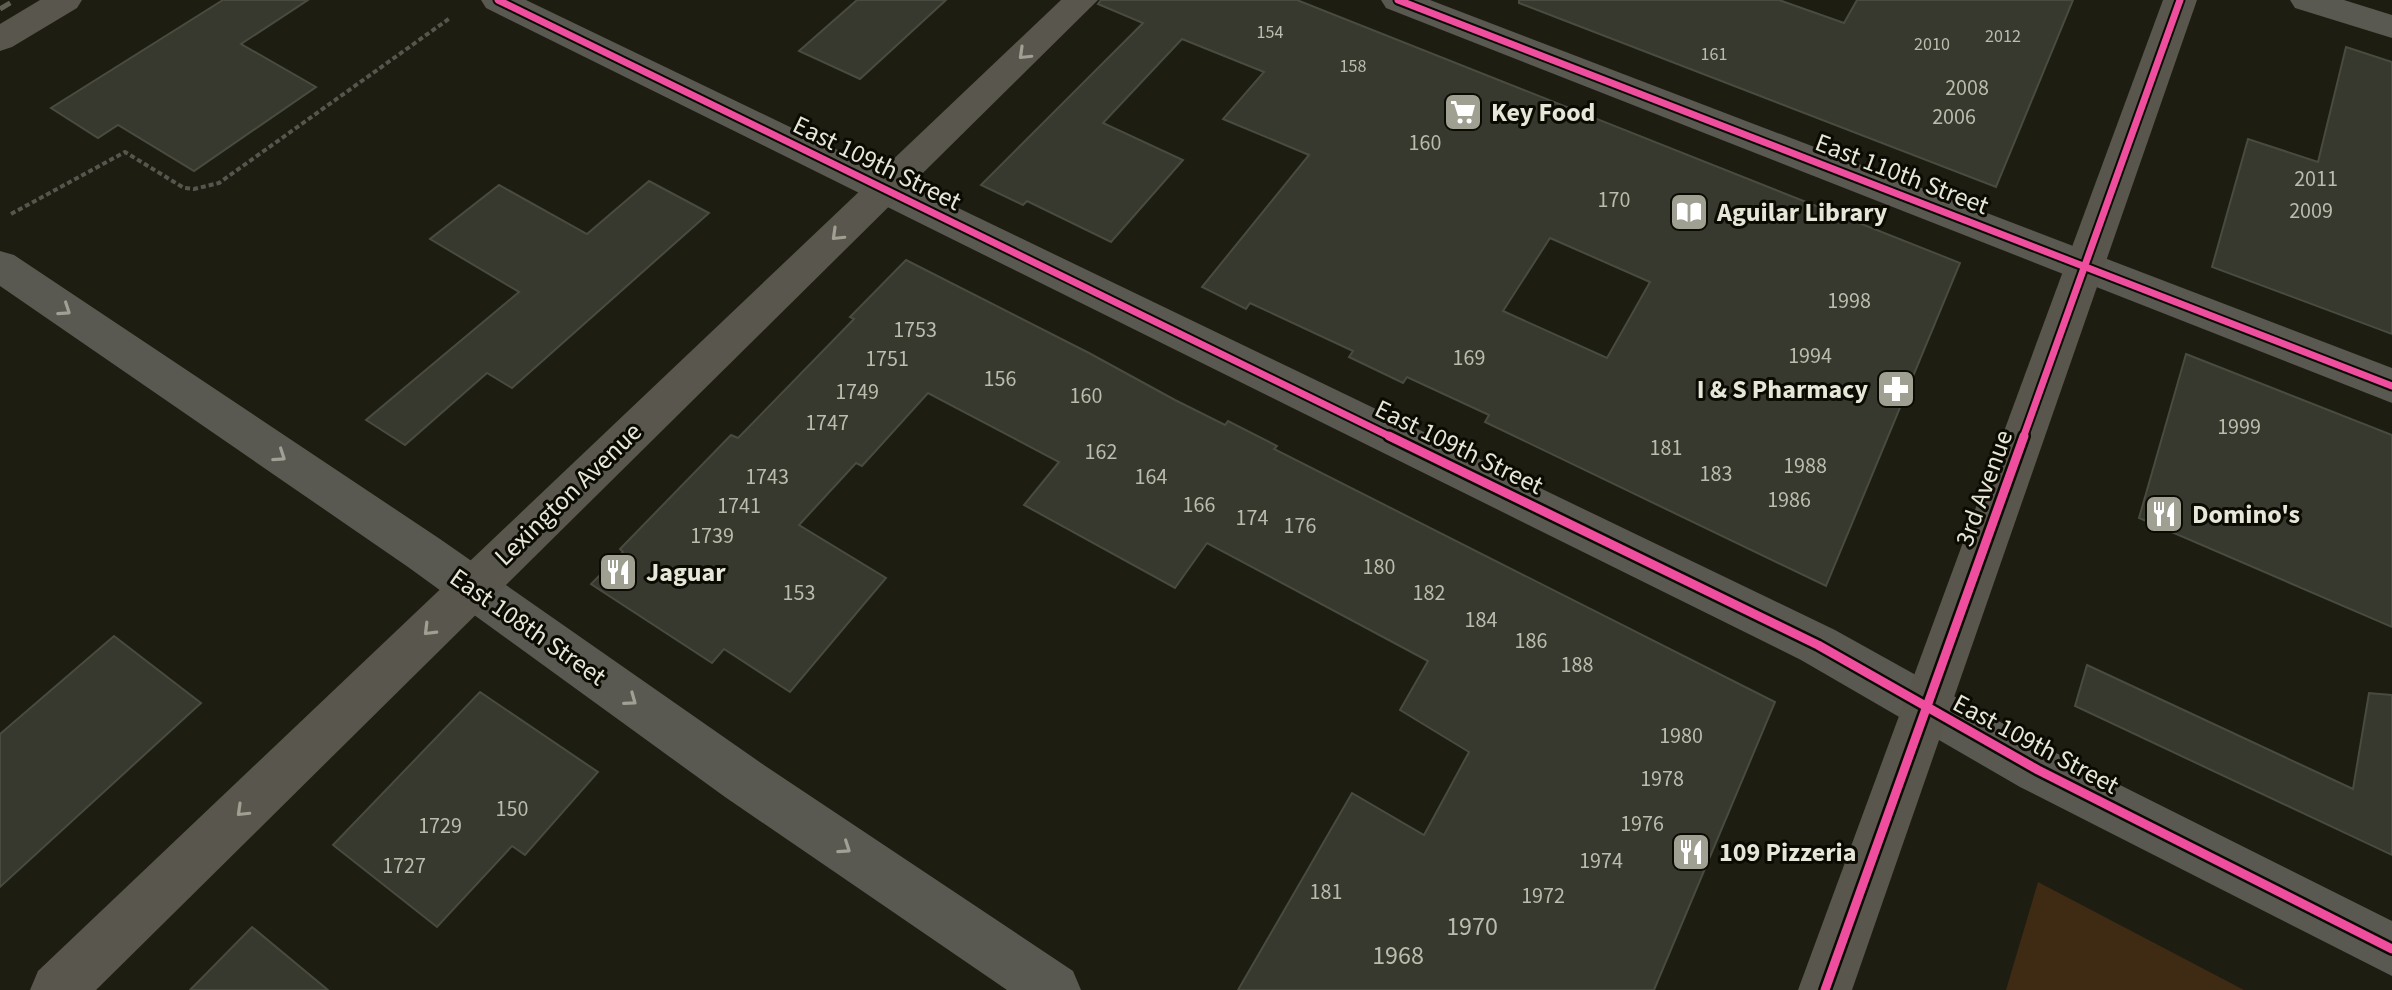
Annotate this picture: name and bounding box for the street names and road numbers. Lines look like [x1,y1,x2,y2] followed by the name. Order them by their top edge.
[787,106,968,220] street label: East 109th Street
[1810,124,1994,224] street label: East 110th Street
[1369,390,1550,504] street label: East 109th Street
[486,414,650,574] street label: Lexington Avenue
[1946,425,2022,551] street label: 3rd Avenue
[442,559,614,695] street label: East 108th Street
[1946,685,2126,803] street label: East 109th Street

